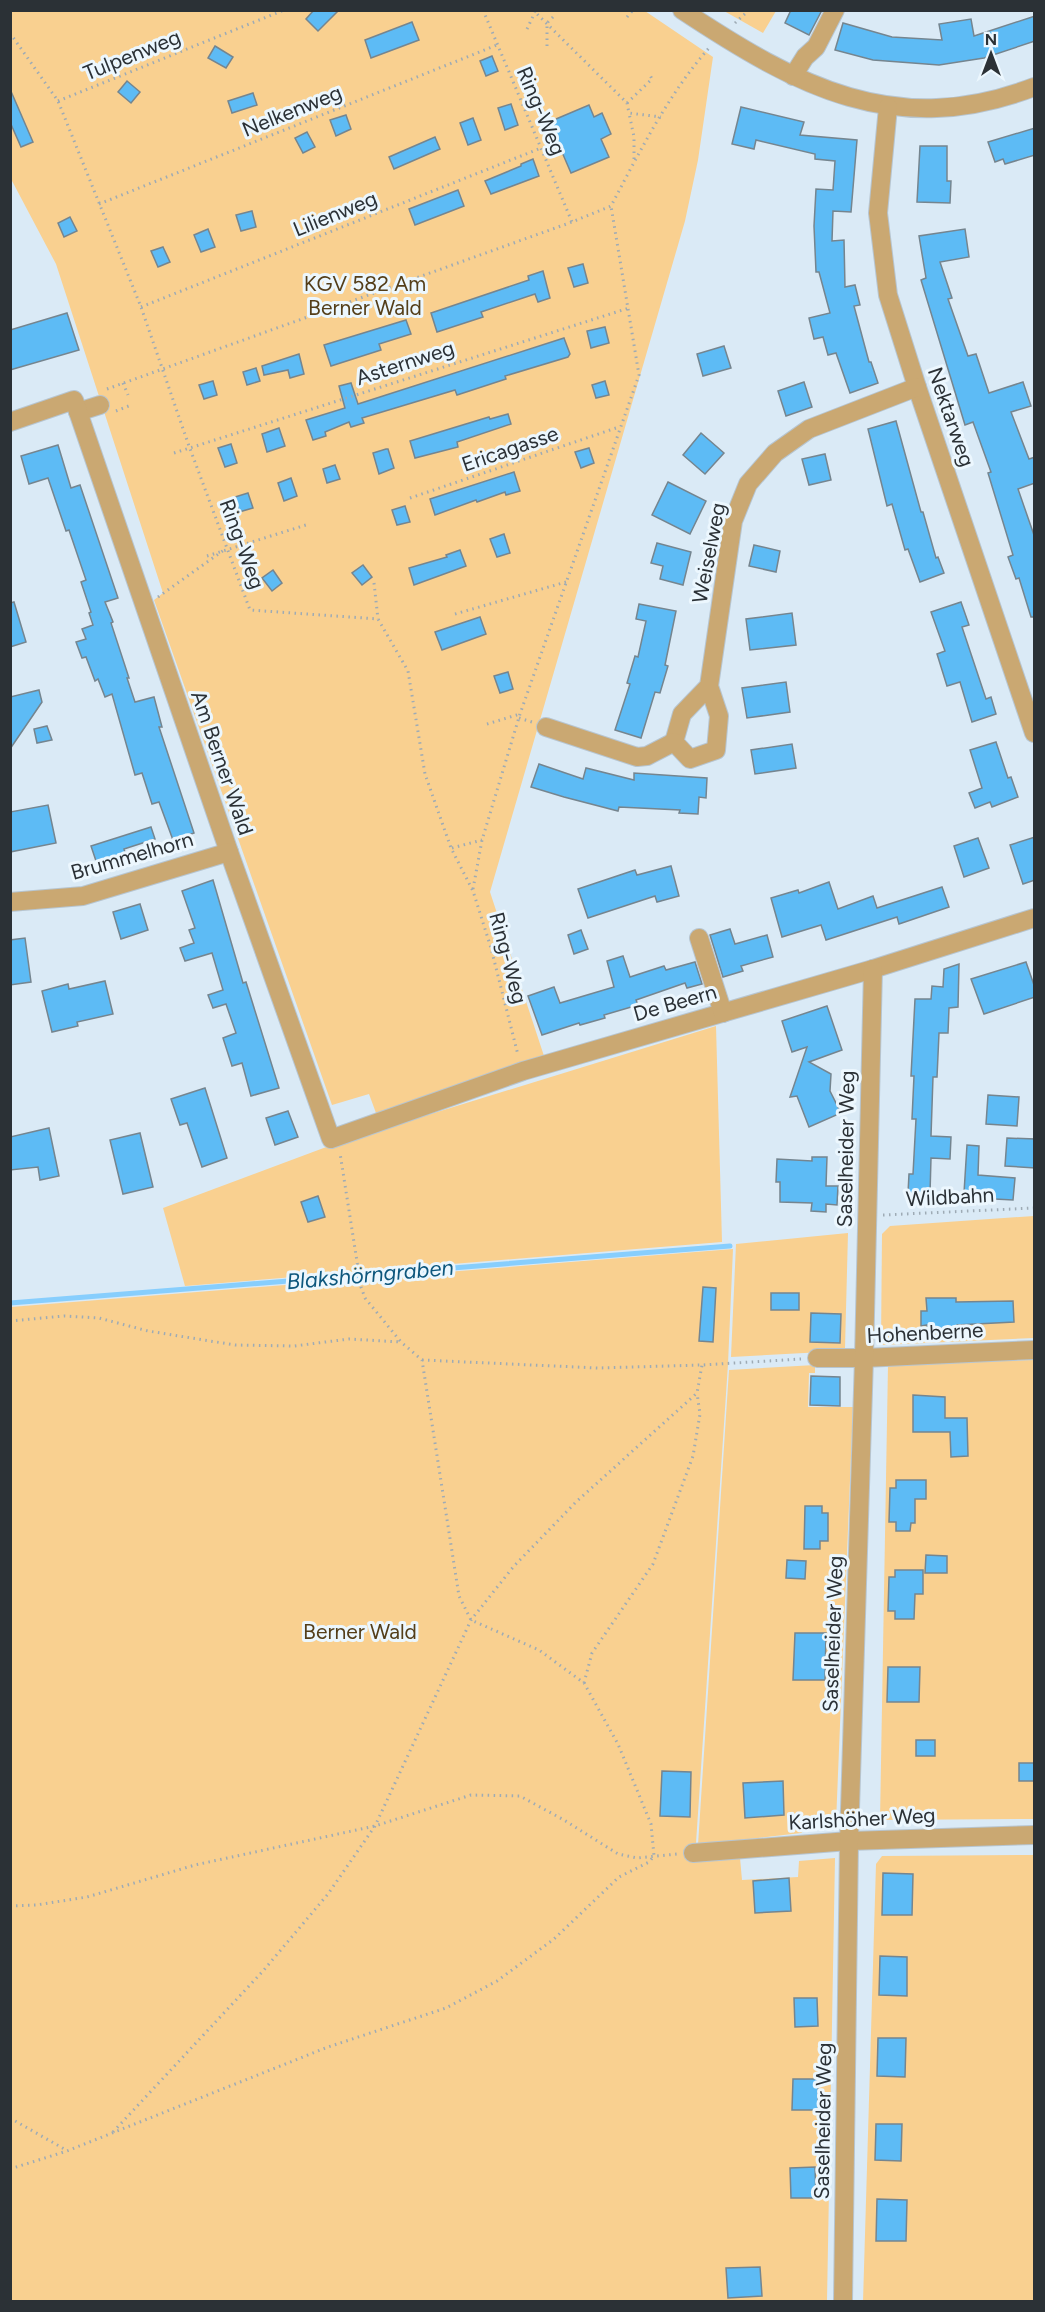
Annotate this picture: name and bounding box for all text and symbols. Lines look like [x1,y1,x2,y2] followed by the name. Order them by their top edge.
[80,24,184,85] street label: Tulpenweg
[961,24,1021,84] north arrow
[985,30,997,49] text: N
[512,63,571,159] street label: Ring-Weg
[238,79,345,142] street label: Nelkenweg
[289,185,380,242] street label: Lilienweg
[304,271,426,320] park label: KGV 582 Am Berner Wald
[352,335,457,390] street label: Asternweg
[923,364,980,470] street label: Nektarweg
[458,420,561,477] street label: Ericagasse
[215,495,270,592] street label: Ring-Weg
[687,501,730,605] street label: Weiselweg
[186,687,259,838] street label: Am Berner Wald
[68,826,196,885] street label: Brummelhorn
[484,909,533,1006] street label: Ring-Weg
[630,979,719,1026] street label: De Beern
[832,1070,859,1228] street label: Saselheider Weg
[905,1182,995,1211] street label: Wildbahn
[285,1254,455,1295] water label: Blakshörngraben
[866,1317,984,1348] street label: Hohenberne
[817,1555,848,1713] street label: Saselheider Weg
[303,1619,417,1644] park label: Berner Wald
[788,1802,936,1835] street label: Karlshöher Weg
[809,2042,836,2200] street label: Saselheider Weg

